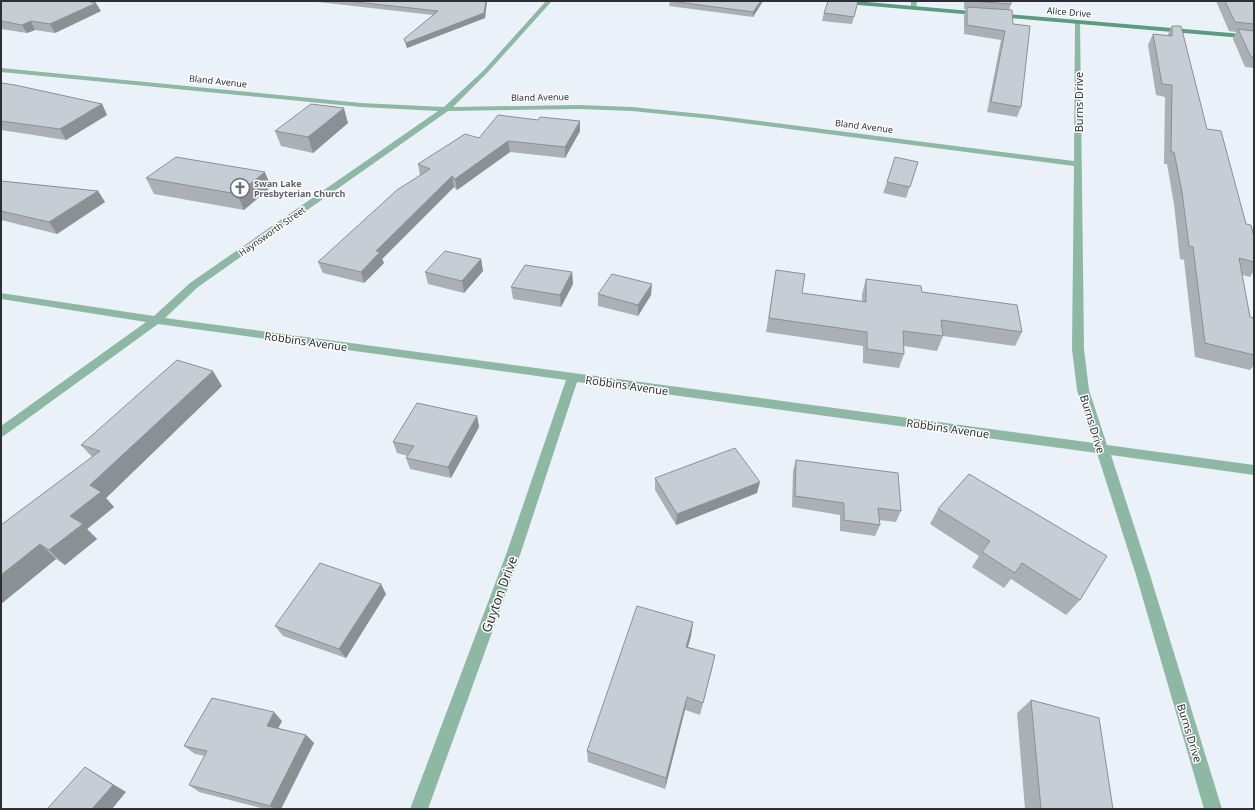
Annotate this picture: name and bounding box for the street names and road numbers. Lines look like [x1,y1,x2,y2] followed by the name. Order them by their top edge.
[1046,4,1092,20] street label: Alice Drive
[188,71,248,91] street label: Bland Avenue
[1071,72,1086,132] street label: Burns Drive
[511,90,569,104] street label: Bland Avenue
[834,116,894,136] street label: Bland Avenue
[236,203,309,259] street label: Haynsworth Street
[264,328,348,354] street label: Robbins Avenue
[585,372,669,398] street label: Robbins Avenue
[1077,393,1109,455] street label: Burns Drive
[906,415,990,441] street label: Robbins Avenue
[477,553,521,635] street label: Guyton Drive
[1174,702,1206,764] street label: Burns Drive

